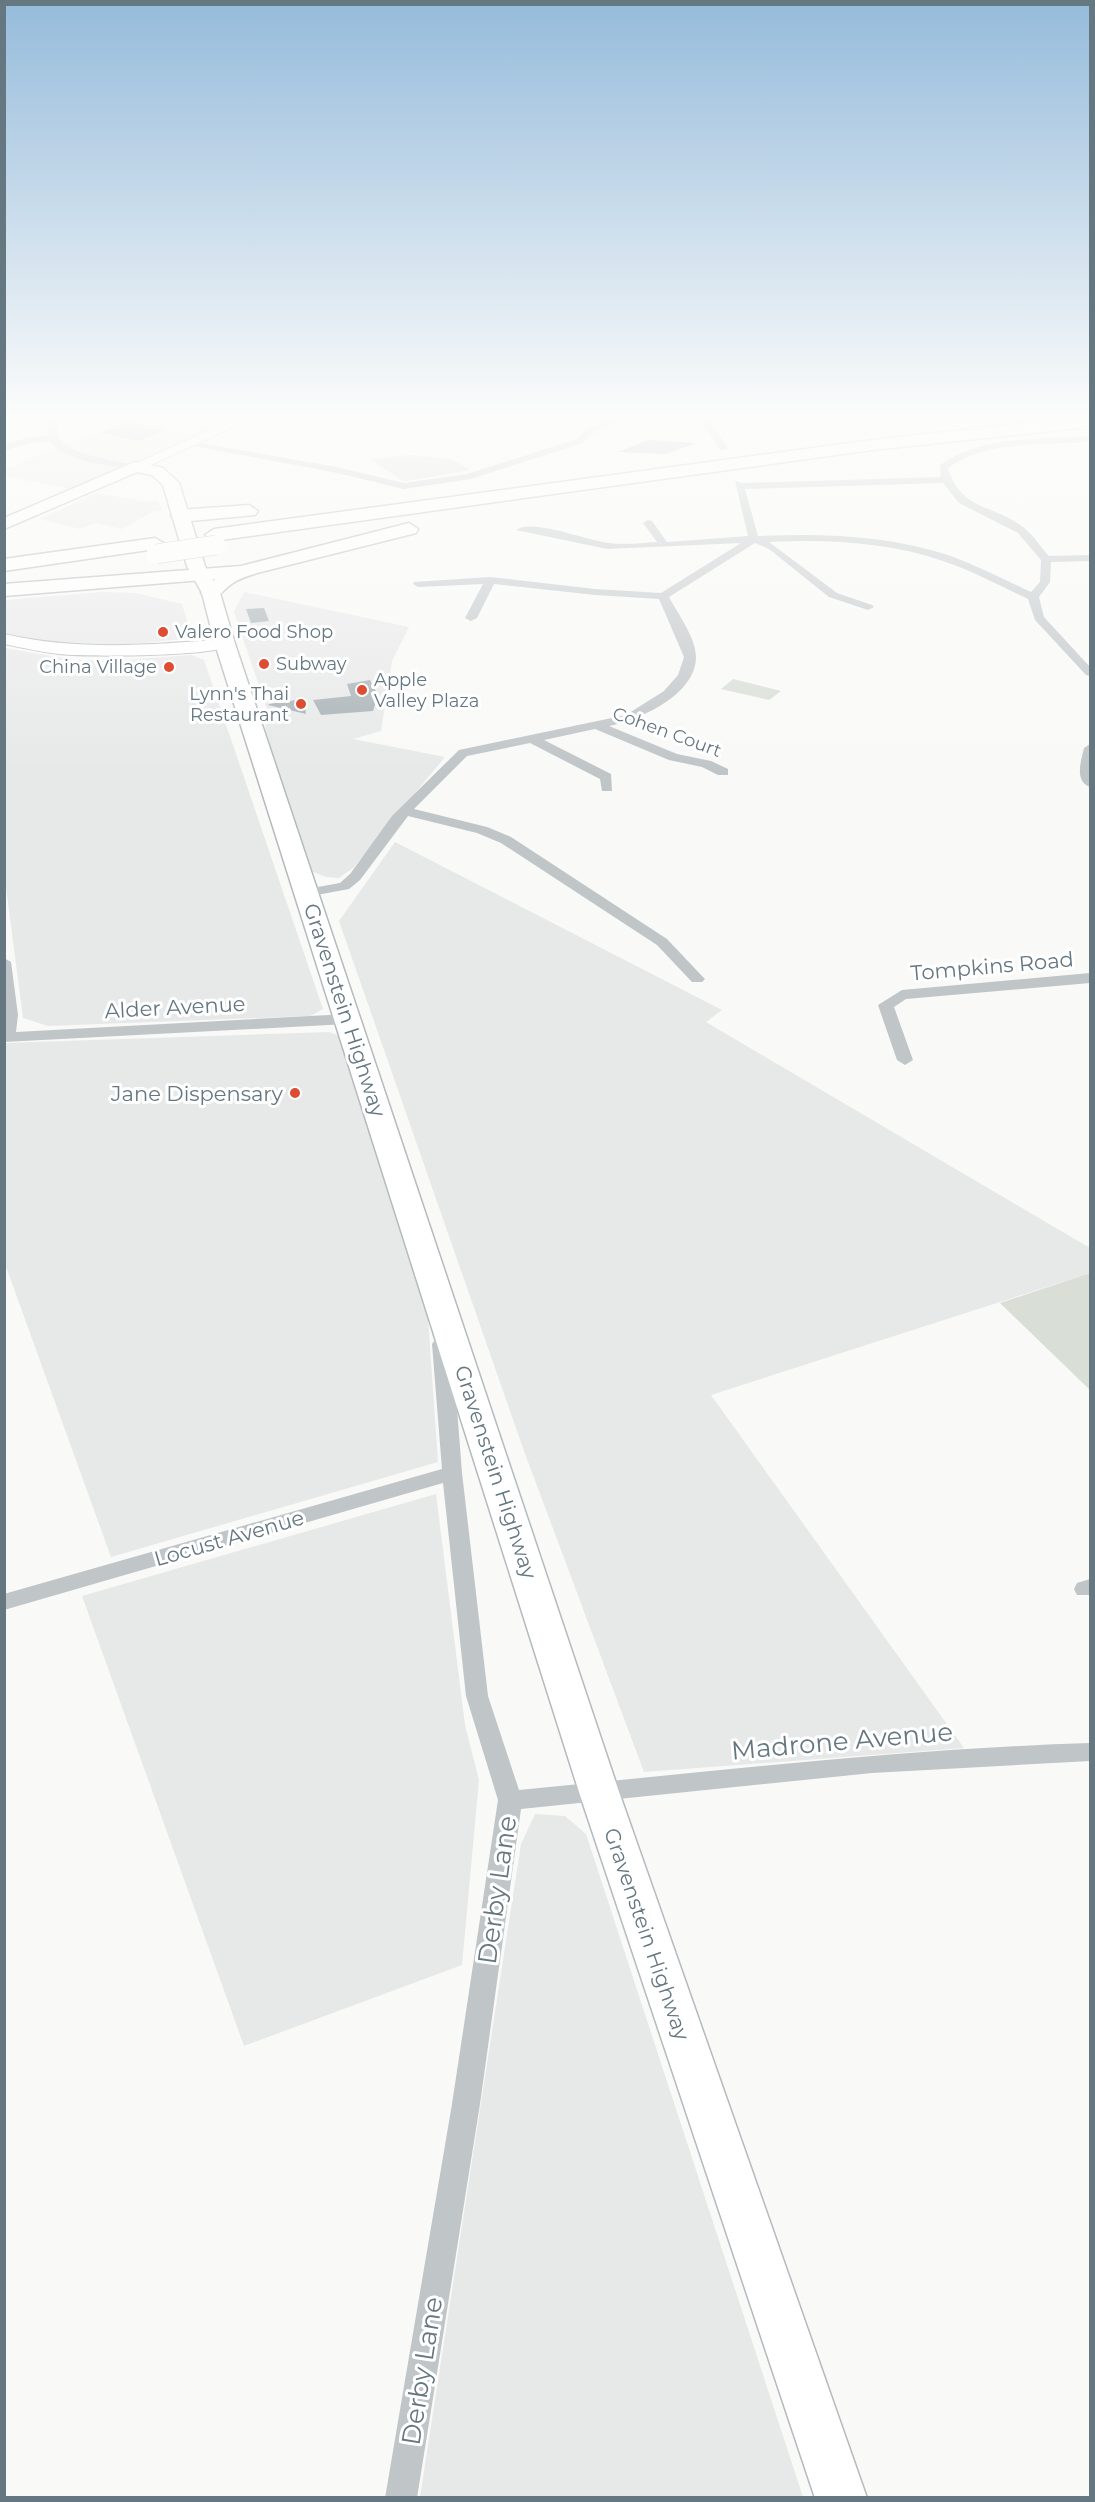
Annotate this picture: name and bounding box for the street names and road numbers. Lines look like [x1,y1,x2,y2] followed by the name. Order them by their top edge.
[610,702,724,762] street label: Cohen Court
[299,900,392,1120] street label: Gravenstein Highway
[909,946,1075,986] street label: Tompkins Road
[104,991,246,1023] street label: Alder Avenue
[450,1362,543,1582] street label: Gravenstein Highway
[151,1505,307,1571] street label: Locust Avenue
[730,1715,954,1767] street label: Madrone Avenue
[471,1814,523,1966] street label: Derby Lane
[599,1825,695,2044] street label: Gravenstein Highway
[395,2295,449,2447] street label: Derby Lane

